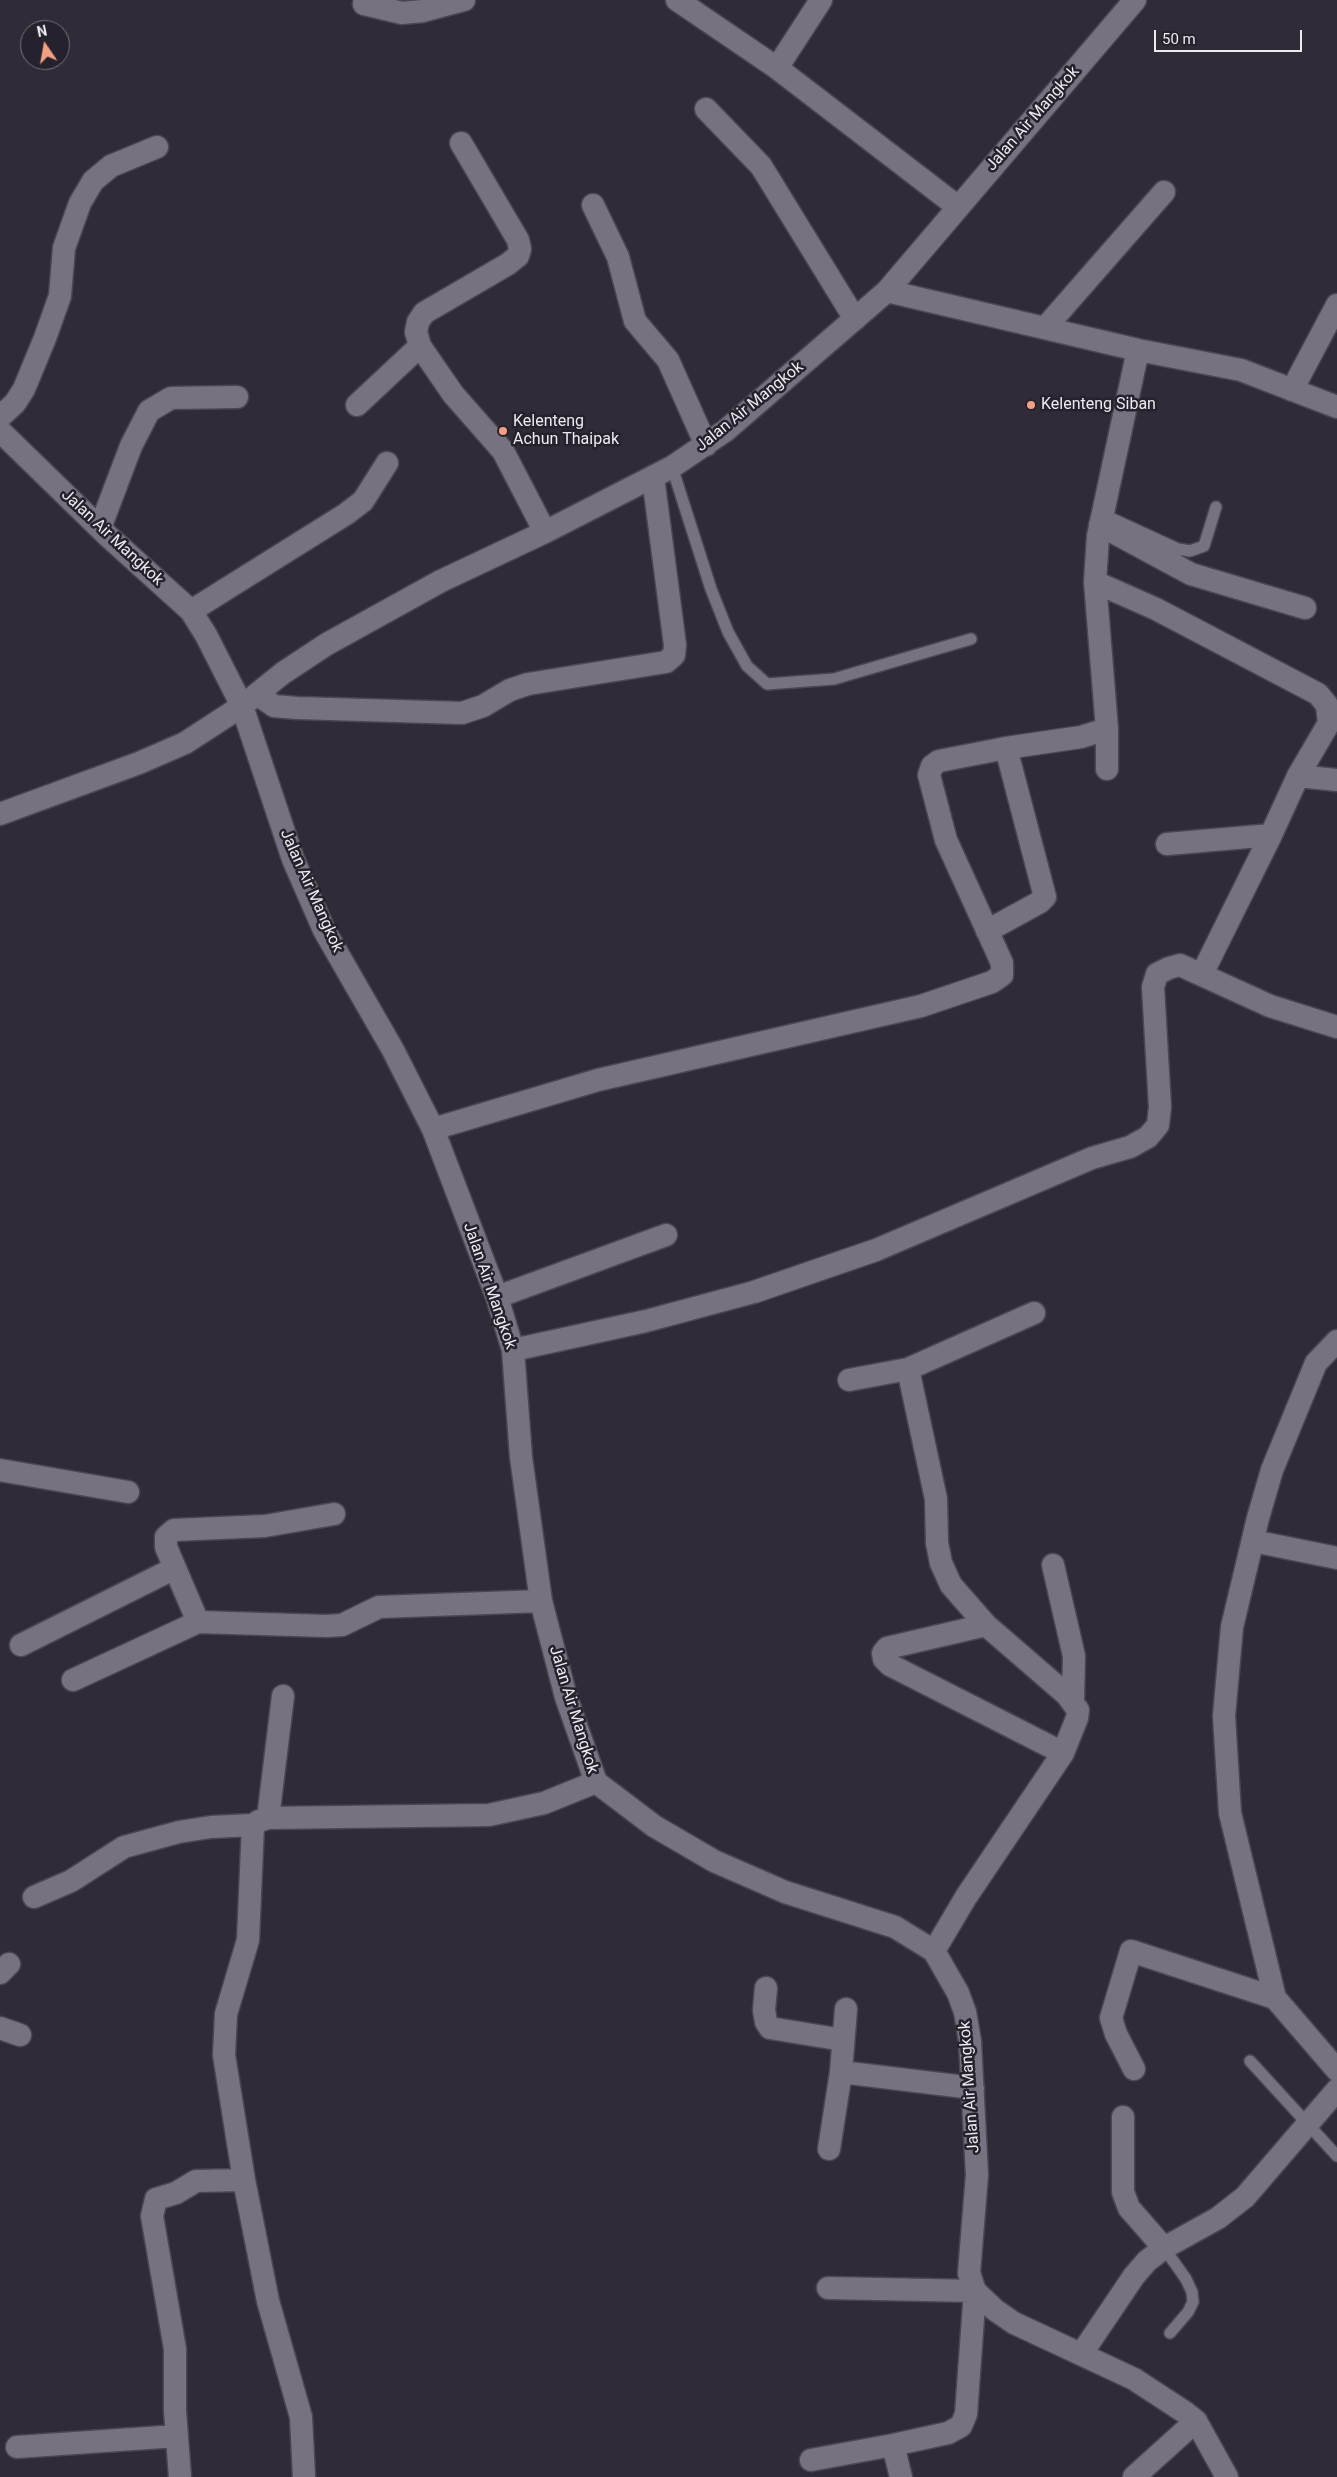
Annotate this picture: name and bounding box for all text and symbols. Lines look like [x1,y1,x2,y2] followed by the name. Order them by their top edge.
[20,20,70,70] north arrow
[1157,20,1304,52] scale bar
[36,22,49,40] text: N
[1162,30,1196,48] text: 50 m
[982,63,1084,175] street label: Jalan Air Mangkok
[692,358,808,456] street label: Jalan Air Mangkok
[1041,395,1156,415] place label: Kelenteng Siban
[1025,399,1037,411] marker: Kelenteng Siban
[513,412,619,450] place label: Kelenteng Achun Thaipak
[497,425,509,437] marker: Kelenteng Achun Thaipak
[57,486,167,590] street label: Jalan Air Mangkok
[275,827,347,955] street label: Jalan Air Mangkok
[458,1220,520,1352] street label: Jalan Air Mangkok
[544,1644,602,1776] street label: Jalan Air Mangkok
[956,2020,984,2154] street label: Jalan Air Mangkok

